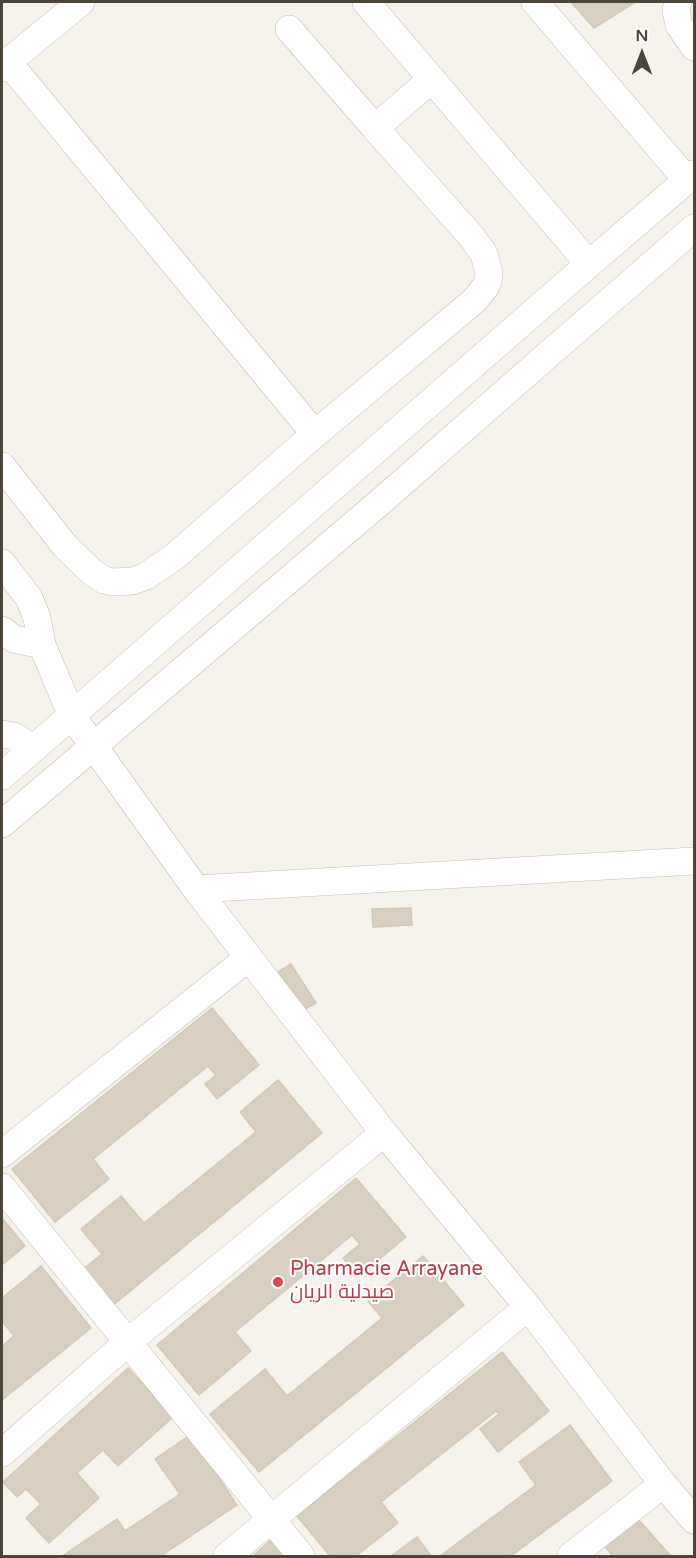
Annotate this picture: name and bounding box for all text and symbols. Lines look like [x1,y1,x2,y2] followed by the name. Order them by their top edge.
[612,24,672,84] north arrow
[636,26,648,46] text: N
[290,1258,483,1305] place label: Pharmacie Arrayane صيدلية الريان
[271,1275,285,1289] marker: Pharmacie Arrayane صيدلية الريان

